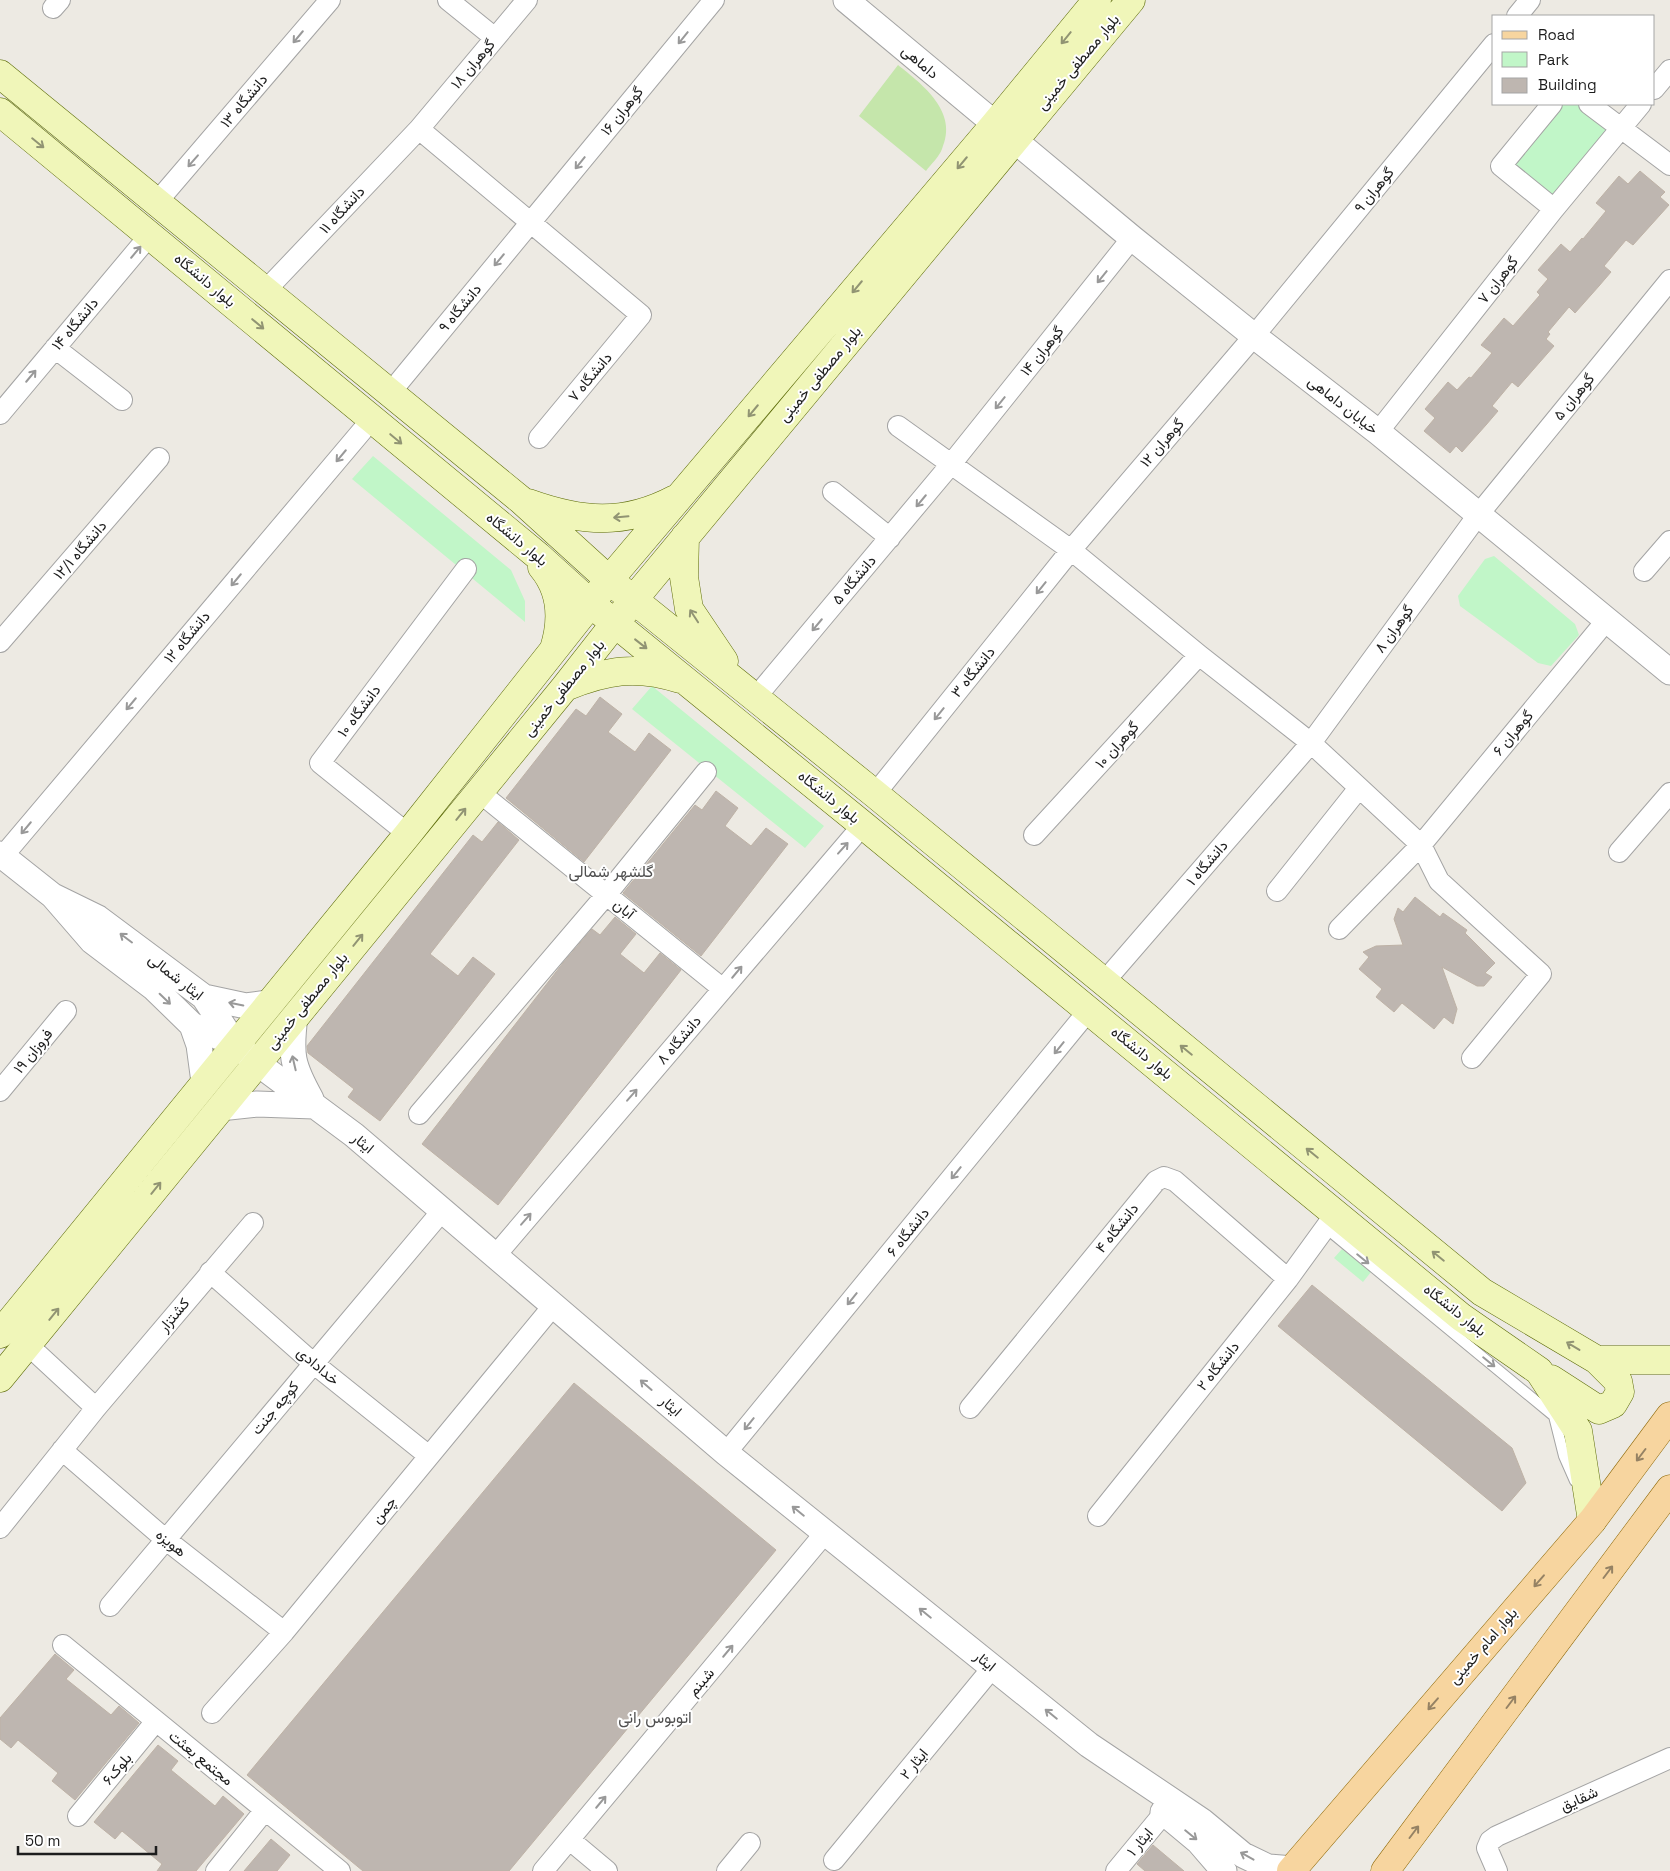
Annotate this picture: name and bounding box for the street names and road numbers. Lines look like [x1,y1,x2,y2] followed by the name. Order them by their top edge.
[1032,10,1124,114] street label: بلوار مصطفی خمینی
[446,35,499,92] street label: گوهران ۱۸
[897,41,943,83] street label: داماهی
[216,70,272,131] street label: دانشگاه ۱۳
[596,82,647,139] street label: گوهران ۱۶
[1349,163,1398,216] street label: گوهران ۹
[315,182,369,238] street label: دانشگاه ۱۱
[171,248,240,311] street label: بلوار دانشگاه
[1473,252,1522,307] street label: گوهران ۷
[434,280,485,336] street label: دانشگاه ۹
[47,293,102,354] street label: دانشگاه ۱۴
[774,322,866,426] street label: بلوار مصطفی خمینی
[1016,322,1068,380] street label: گوهران ۱۴
[563,348,616,405] street label: دانشگاه ۷
[1549,369,1598,424] street label: گوهران ۵
[1304,371,1382,439] street label: خیابان داماهی
[1135,414,1188,471] street label: گوهران ۱۲
[483,507,552,570] street label: بلوار دانشگاه
[49,516,110,583] street label: دانشگاه ۱۲/۱
[827,551,880,608] street label: دانشگاه ۵
[1370,601,1418,656] street label: گوهران ۸
[159,607,214,667] street label: دانشگاه ۱۲
[519,635,609,741] street label: بلوار مصطفی خمینی
[946,642,999,701] street label: دانشگاه ۳
[333,681,384,741] street label: دانشگاه ۱۰
[1488,706,1537,759] street label: گوهران ۶
[1091,717,1143,772] street label: گوهران ۱۰
[794,766,864,827] street label: بلوار دانشگاه
[1182,836,1232,889] street label: دانشگاه ۱
[610,894,640,924] street label: آبان
[262,948,352,1054] street label: بلوار مصطفی خمینی
[144,949,208,1005] street label: ایثار شمالی
[652,1011,705,1068] street label: دانشگاه ۸
[1107,1022,1177,1083] street label: بلوار دانشگاه
[9,1024,57,1077] street label: فروزان ۱۹
[348,1127,378,1157] street label: ایثار
[1091,1199,1142,1256] street label: دانشگاه ۴
[882,1203,933,1260] street label: دانشگاه ۶
[1420,1279,1491,1340] street label: بلوار دانشگاه
[153,1294,193,1336] street label: کشتزار
[1192,1337,1243,1394] street label: دانشگاه ۲
[292,1342,344,1390] street label: خدادادی
[247,1377,303,1439] street label: کوچه جنت
[656,1390,686,1420] street label: ایثار
[367,1492,401,1528] street label: چمن
[152,1525,190,1561] street label: هویزه
[1444,1603,1522,1689] street label: بلوار امام خمینی
[970,1645,1000,1675] street label: ایثار
[683,1663,719,1701] street label: شبنم
[164,1726,237,1791] street label: مجتمع بعثت
[895,1744,932,1783] street label: ایثار ۲
[98,1749,136,1789] street label: بلوک۶
[1557,1782,1601,1816] street label: شقایق
[1122,1824,1157,1860] street label: ایثار ۱

